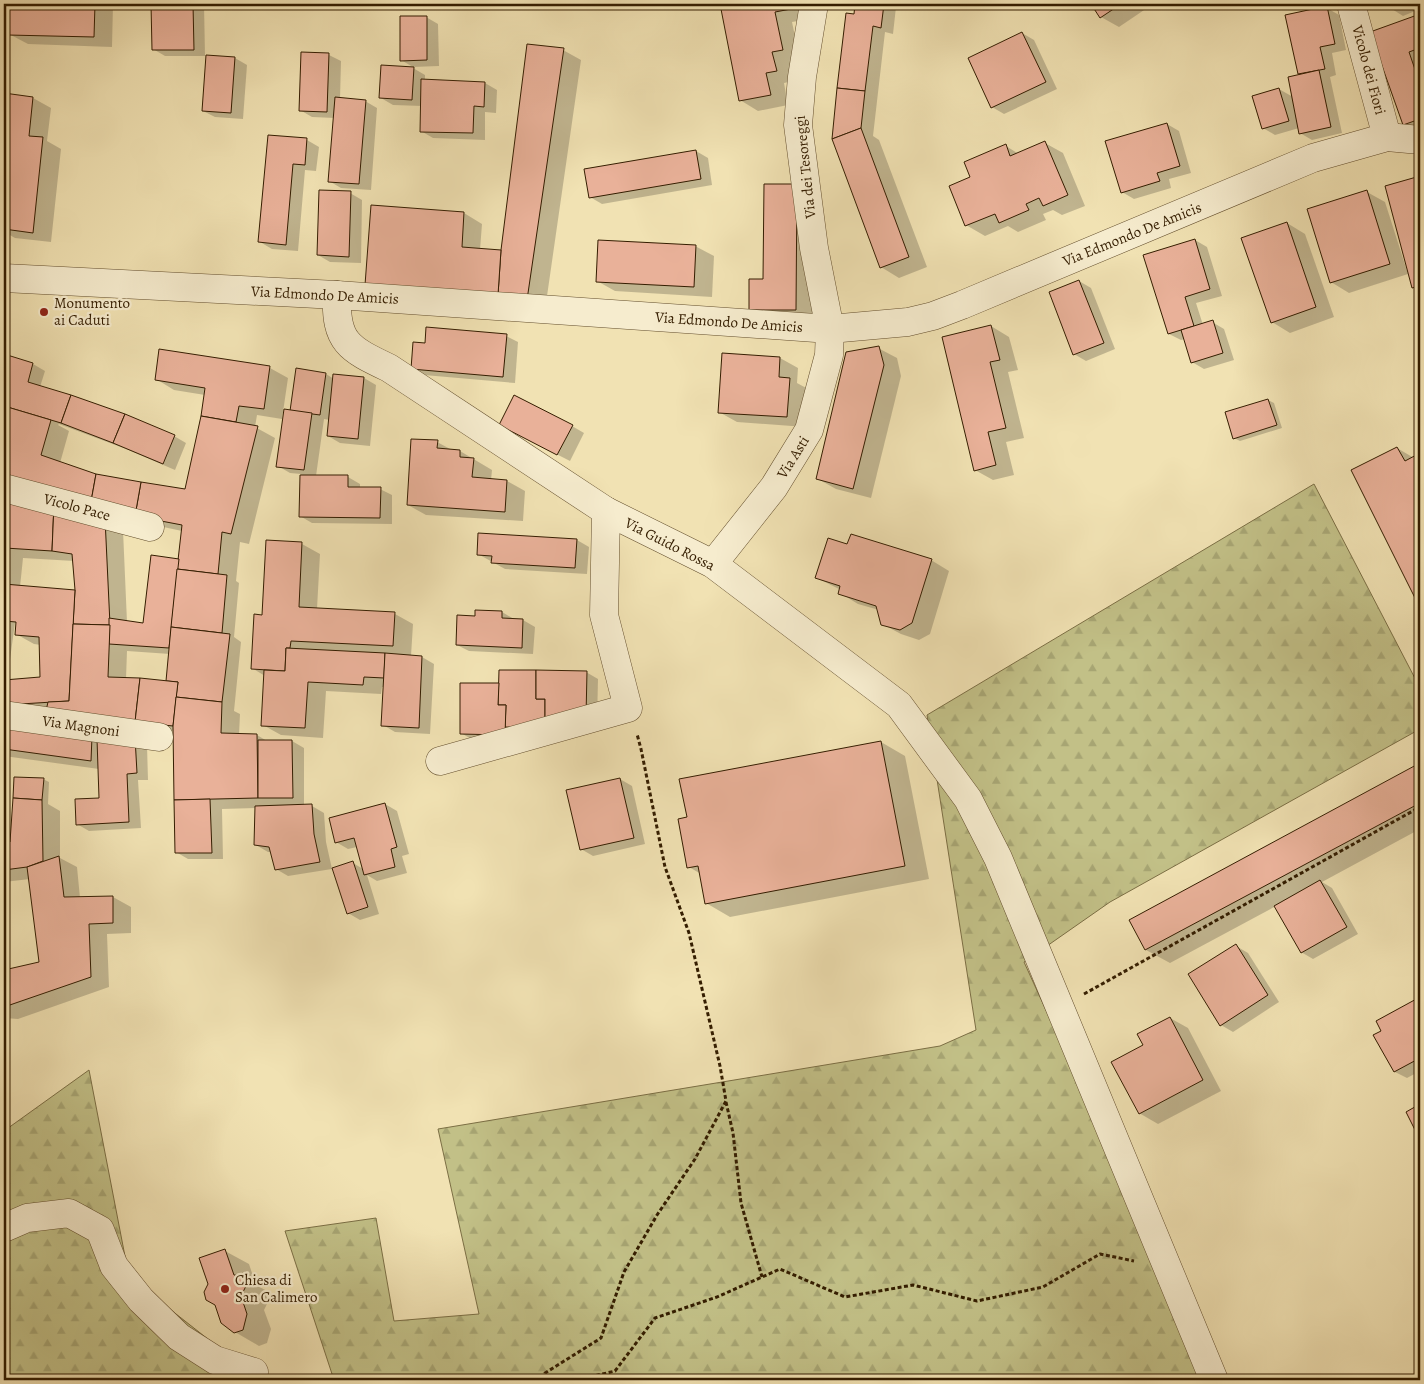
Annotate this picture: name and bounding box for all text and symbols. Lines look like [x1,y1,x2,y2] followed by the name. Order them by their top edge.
[1347,22,1391,117] street label: Vicolo dei Fiori
[790,114,820,221] street label: Via dei Tesoreggi
[1059,197,1204,271] street label: Via Edmondo De Amicis
[250,281,399,309] street label: Via Edmondo De Amicis
[54,293,130,330] place label: Monumento ai Caduti
[38,306,50,318] marker: Monumento ai Caduti
[653,307,804,337] street label: Via Edmondo De Amicis
[772,432,814,483] street label: Via Asti
[40,488,113,526] street label: Vicolo Pace
[621,512,718,575] street label: Via Guido Rossa
[40,711,121,741] street label: Via Magnoni
[235,1270,317,1307] place label: Chiesa di San Calimero
[219,1283,231,1295] marker: Chiesa di San Calimero

